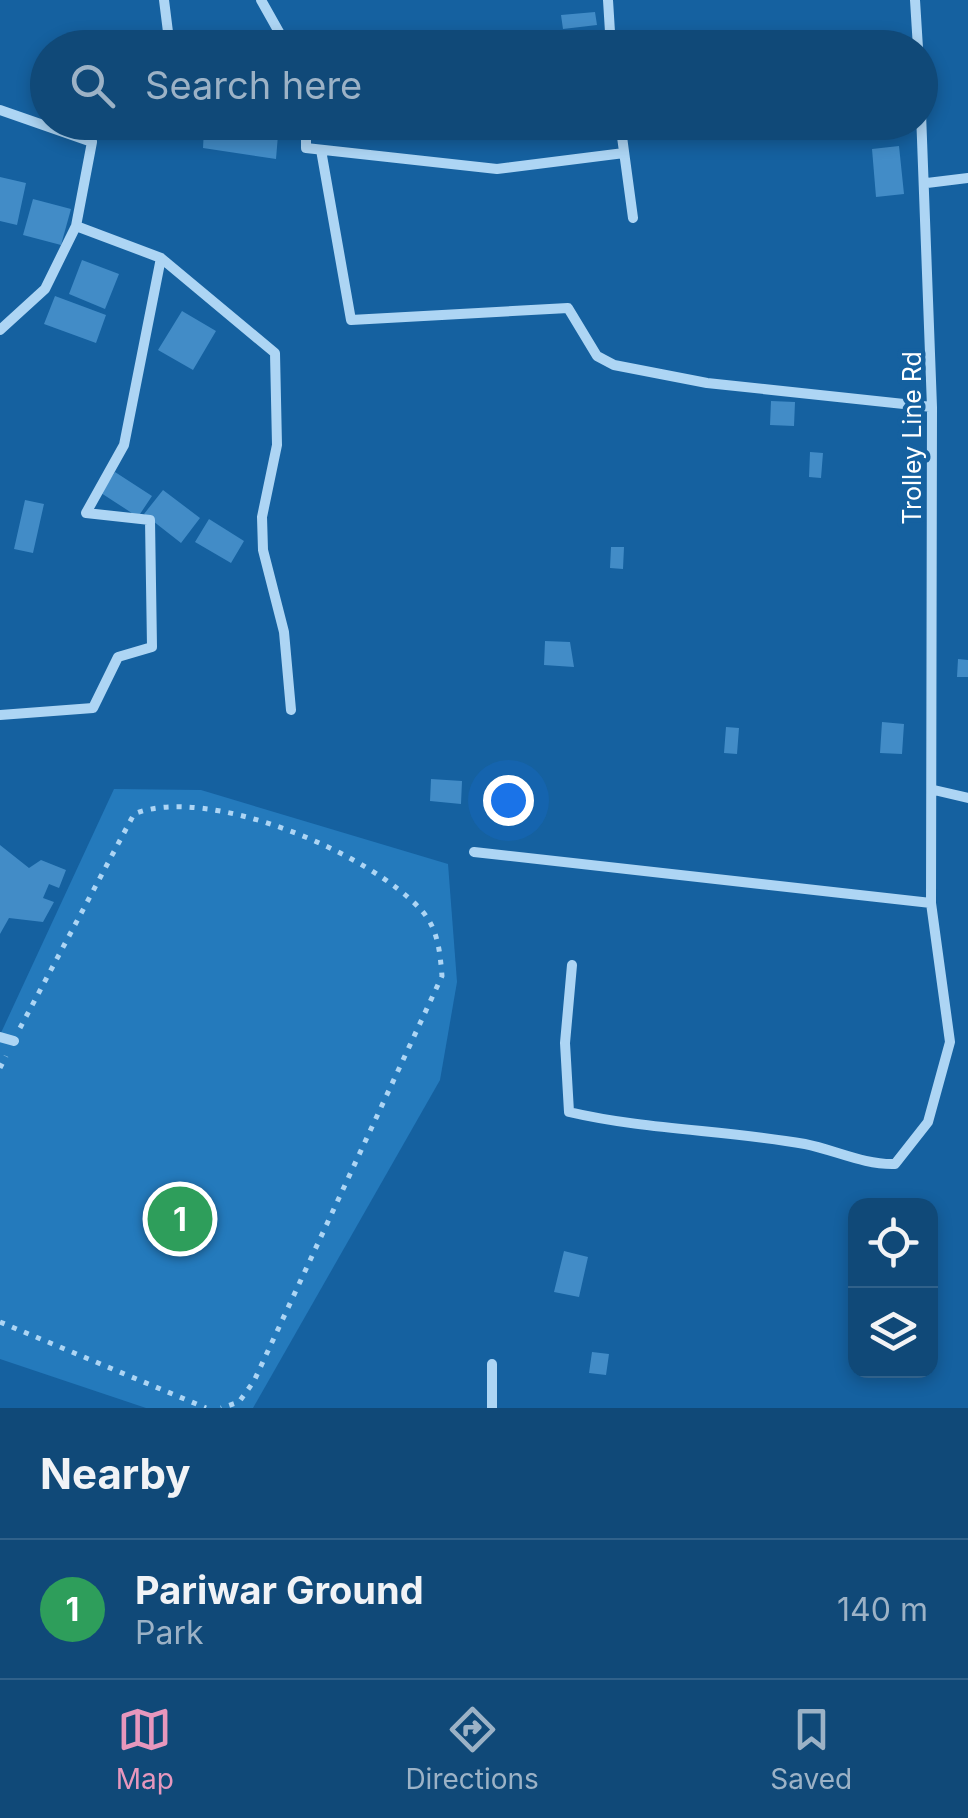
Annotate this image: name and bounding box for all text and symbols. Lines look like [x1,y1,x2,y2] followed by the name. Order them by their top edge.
[30,30,938,140] search box
[65,58,120,113] icon: search
[145,62,362,108] text: Search here
[897,351,927,525] street label: Trolley Line Rd
[483,775,534,826] your location
[148,1182,212,1256] pin: 1
[848,1198,938,1378] map controls
[848,1198,938,1288] button: locate
[848,1288,938,1378] button: layers
[40,1448,191,1499] text: Nearby
[135,1567,424,1613] text: Pariwar Ground
[66,1590,79,1629] text: 1
[837,1590,928,1629] text: 140 m
[135,1613,204,1652] text: Park
[116,1702,174,1796] tab: Map
[405,1702,539,1796] tab: Directions
[770,1702,852,1796] tab: Saved

